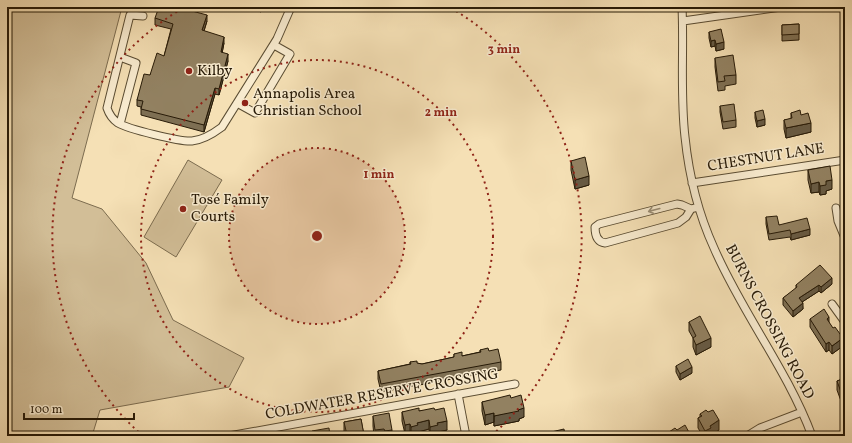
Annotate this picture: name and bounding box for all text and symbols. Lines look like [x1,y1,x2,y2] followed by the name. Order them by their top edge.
[488,42,520,58] text: 3 min
[197,61,232,82] place label: Kilby
[184,66,194,76] marker: Kilby
[253,84,362,122] place label: Annapolis Area Christian School
[240,98,250,108] marker: Annapolis Area Christian School
[425,105,457,121] text: 2 min
[706,138,826,178] street label: CHESTNUT LANE
[364,167,395,183] text: 1 min
[191,190,269,228] place label: Tosé Family Courts
[178,204,188,214] marker: Tosé Family Courts
[648,207,661,214] one-way arrow
[310,229,324,243] centre of rings
[719,241,819,403] street label: BURNS CROSSING ROAD
[264,364,500,426] street label: COLDWATER RESERVE CROSSING
[24,395,134,421] scale bar
[30,402,63,418] text: 100 m

